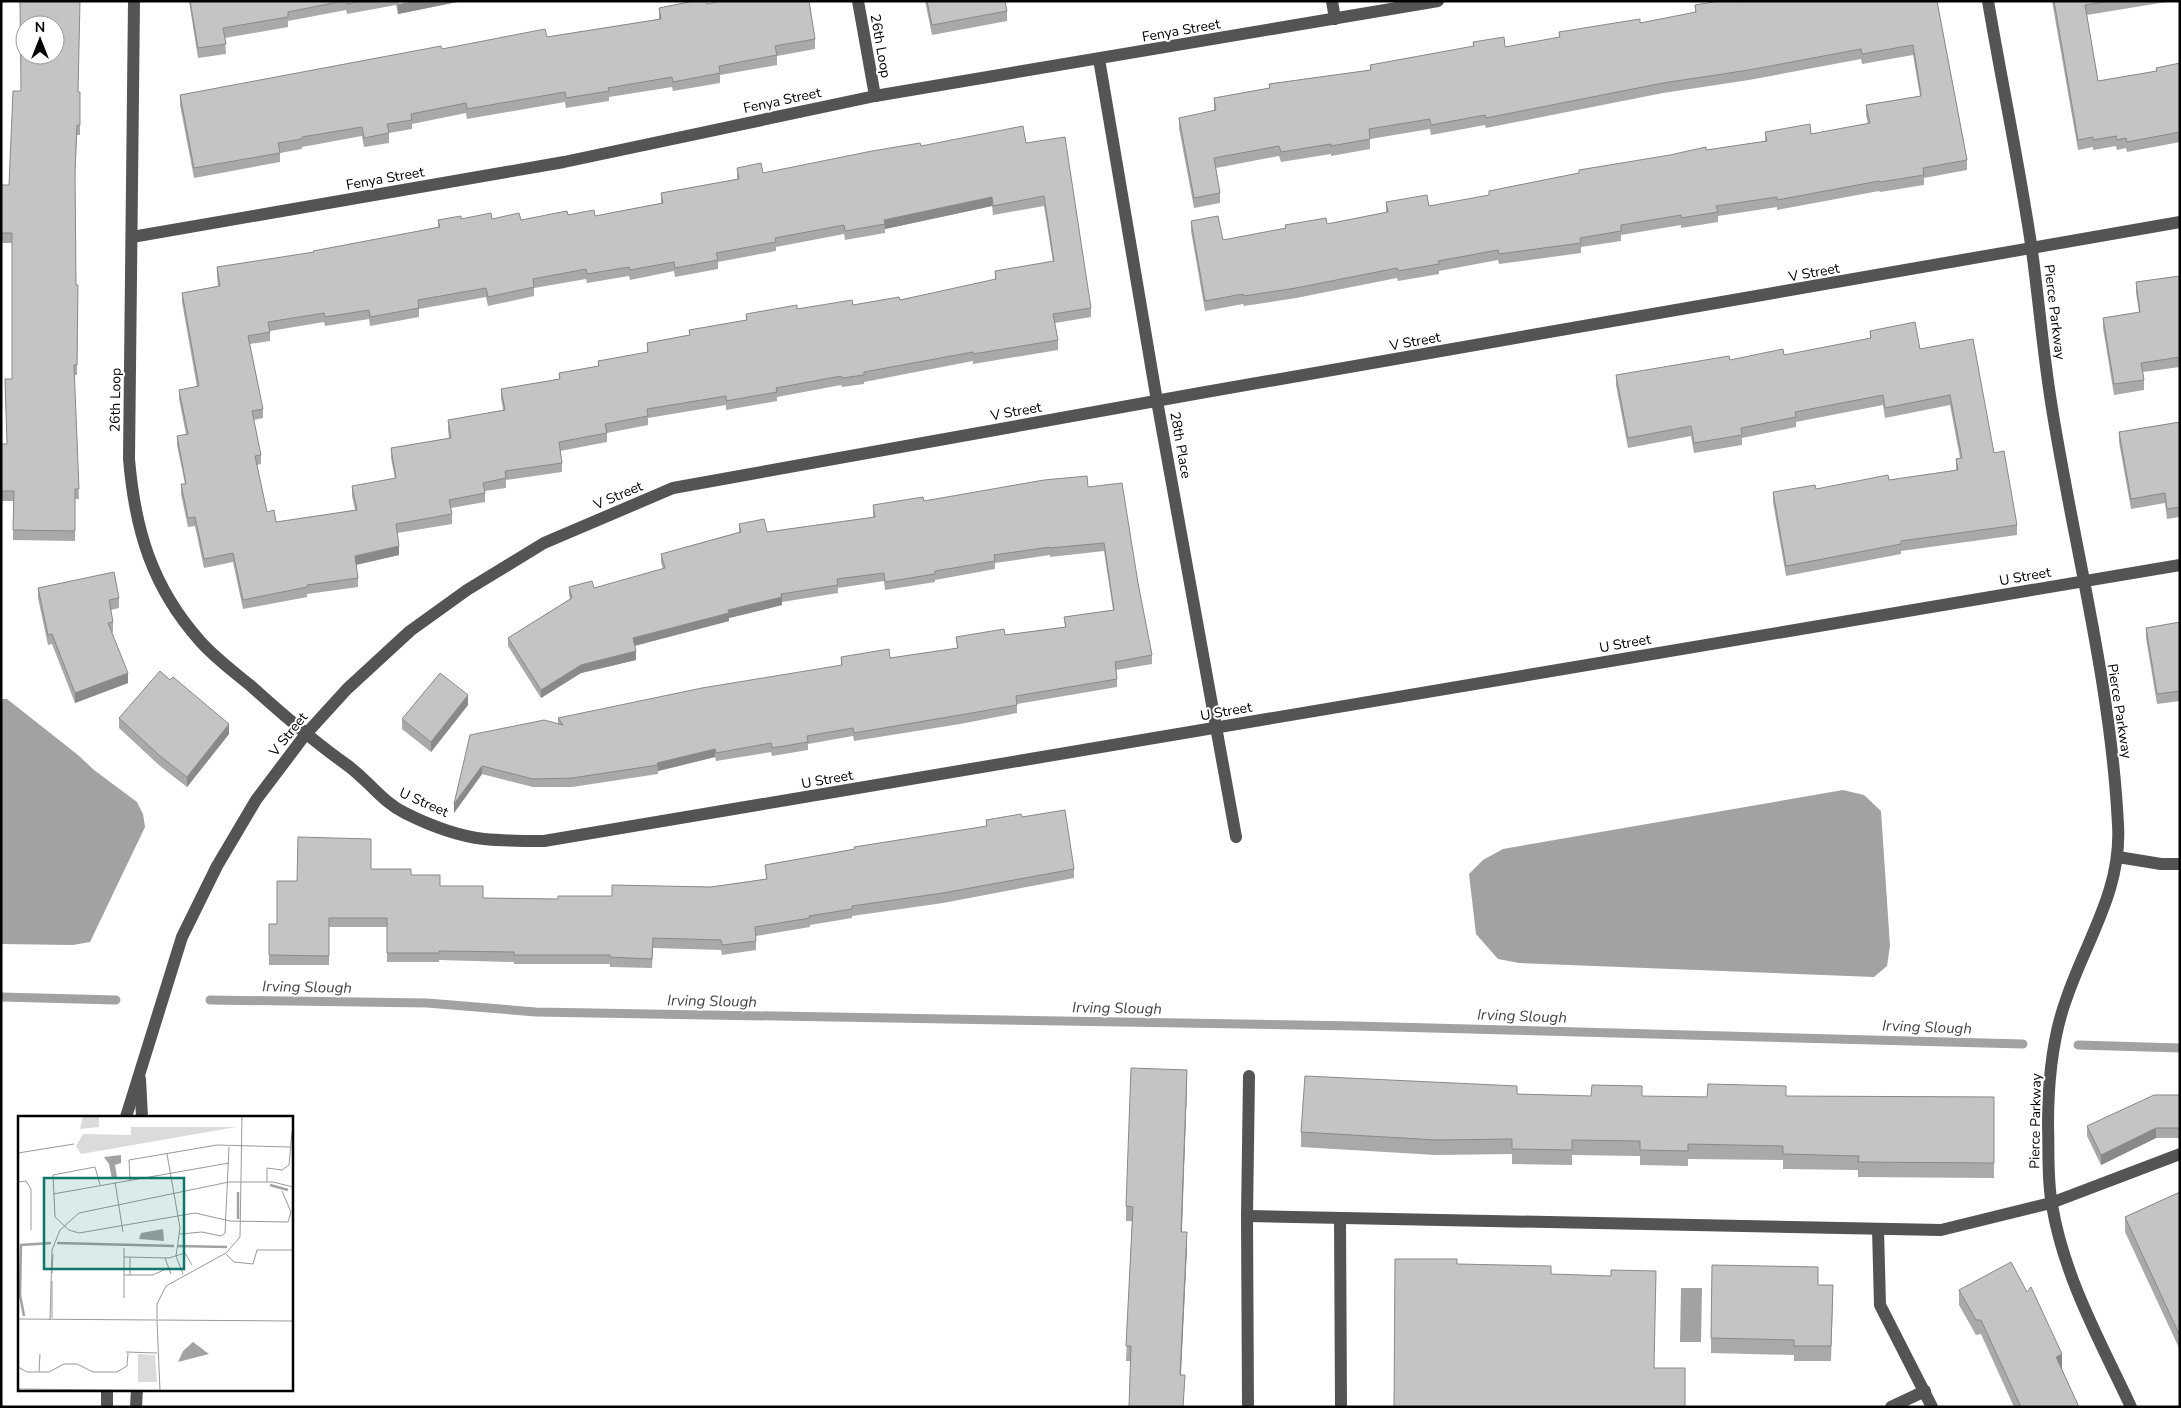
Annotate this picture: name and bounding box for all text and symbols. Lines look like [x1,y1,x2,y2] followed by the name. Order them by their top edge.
[866,13,895,80] street label: 26th Loop
[1141,14,1222,47] street label: Fenya Street
[15,15,65,65] north arrow
[35,18,45,37] text: N
[741,83,823,118] street label: Fenya Street
[345,162,426,195] street label: Fenya Street
[1786,259,1841,286] street label: V Street
[2039,263,2070,362] street label: Pierce Parkway
[1387,328,1442,355] street label: V Street
[105,368,126,432] street label: 26th Loop
[988,398,1043,425] street label: V Street
[1165,410,1196,480] street label: 28th Place
[590,477,646,515] street label: V Street
[1998,563,2052,590] street label: U Street
[1598,630,1652,657] street label: U Street
[2103,662,2137,761] street label: Pierce Parkway
[1199,698,1253,725] street label: U Street
[264,708,312,761] street label: V Street
[800,766,854,793] street label: U Street
[396,783,451,822] street label: U Street
[262,976,352,998] water label: Irving Slough
[667,990,757,1012] water label: Irving Slough
[1072,997,1162,1019] water label: Irving Slough
[1477,1004,1567,1028] water label: Irving Slough
[1882,1015,1972,1039] water label: Irving Slough
[2025,1072,2046,1169] street label: Pierce Parkway
[18,1116,292,1390] inset map

